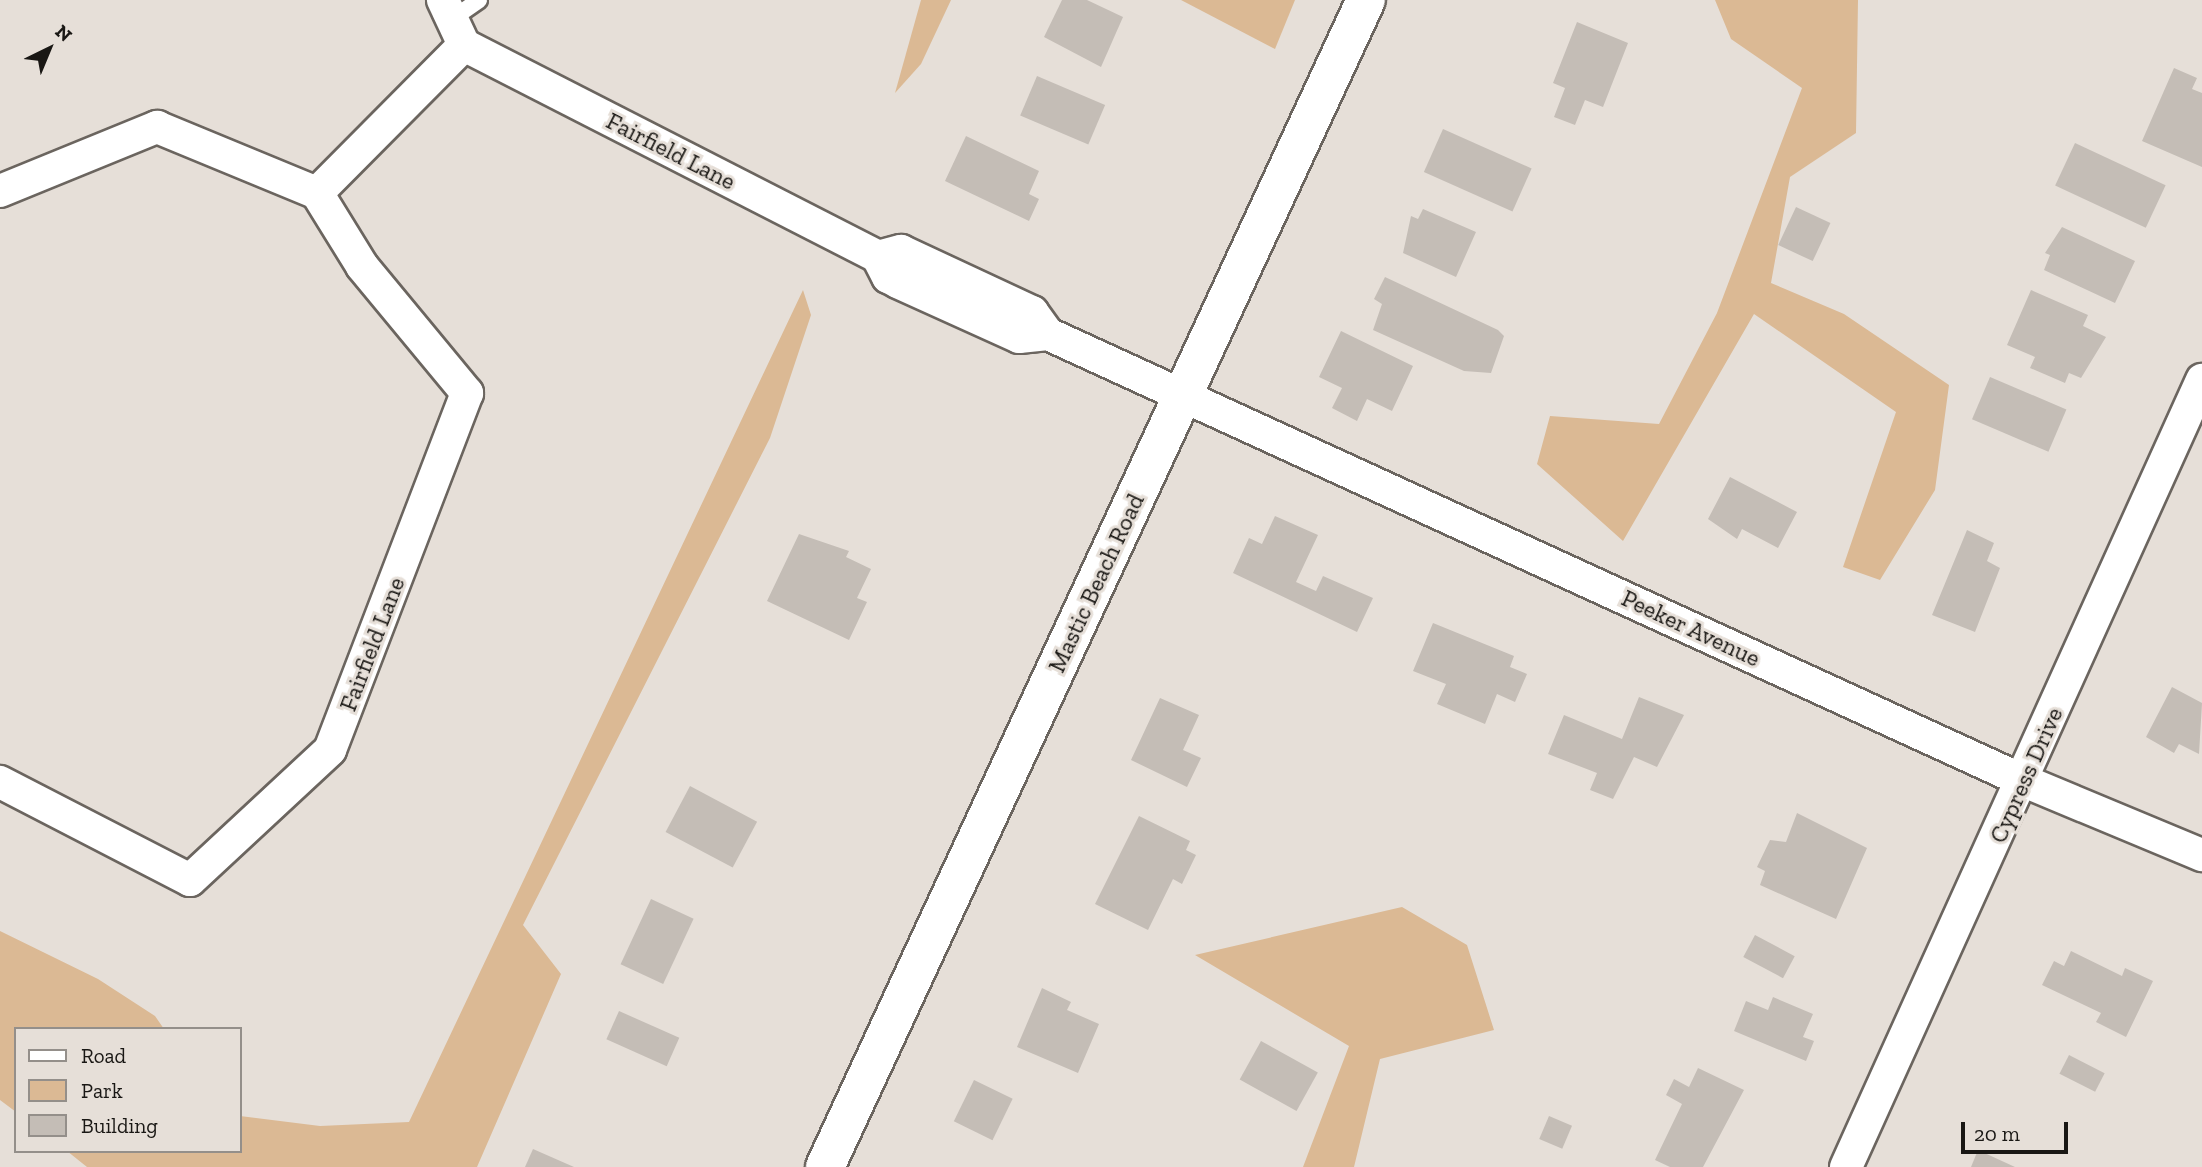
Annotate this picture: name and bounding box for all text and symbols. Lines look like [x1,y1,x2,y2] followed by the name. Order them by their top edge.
[14,14,84,84] north arrow
[51,20,77,47] text: N
[602,106,740,196] street label: Fairfield Lane
[1042,489,1150,677] street label: Mastic Beach Road
[333,573,411,715] street label: Fairfield Lane
[1617,583,1765,673] street label: Peeker Avenue
[1983,703,2069,847] street label: Cypress Drive
[14,1027,242,1153] legend
[81,1043,126,1068] text: Road
[81,1078,123,1103] text: Park
[1964,1108,2071,1152] scale bar
[81,1113,158,1138] text: Building
[1974,1121,2020,1146] text: 20 m

